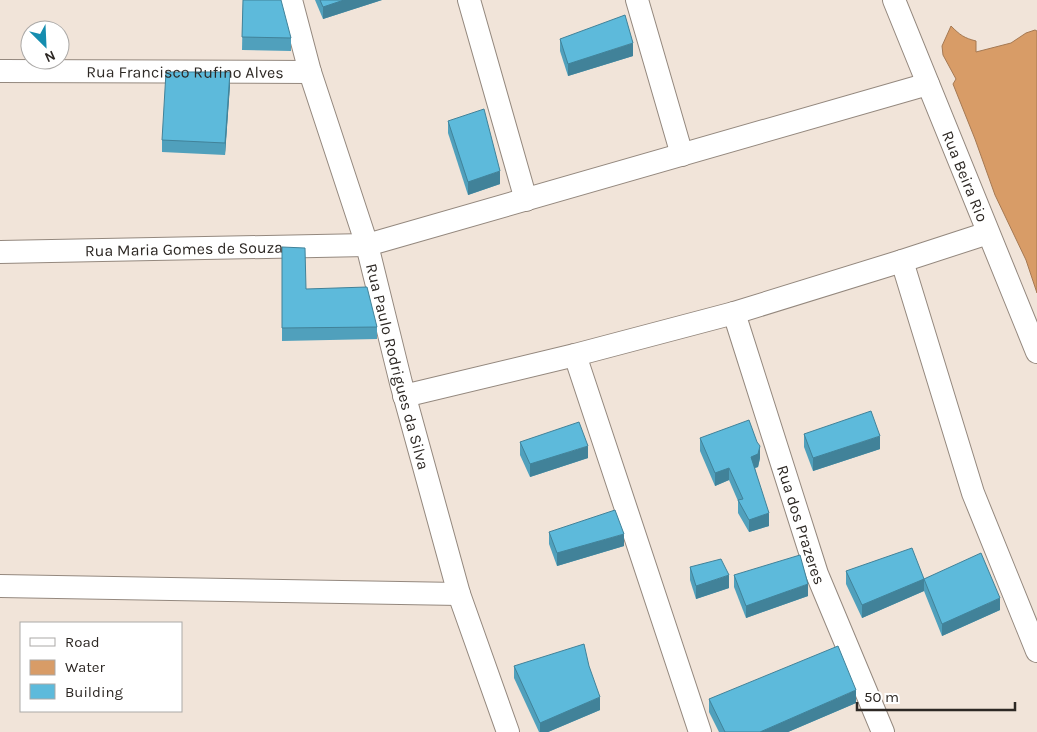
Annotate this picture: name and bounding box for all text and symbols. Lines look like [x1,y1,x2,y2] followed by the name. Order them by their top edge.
[20,20,70,70] north arrow
[42,47,58,66] text: N
[86,62,284,82] street label: Rua Francisco Rufino Alves
[938,128,992,225] street label: Rua Beira Rio
[85,238,283,260] street label: Rua Maria Gomes de Souza
[362,262,433,472] street label: Rua Paulo Rodrigues da Silva
[773,463,829,587] street label: Rua dos Prazeres
[20,622,182,712] legend
[65,633,100,651] text: Road
[65,658,106,676] text: Water
[857,680,1014,712] scale bar
[65,683,123,701] text: Building
[864,688,899,706] text: 50 m

